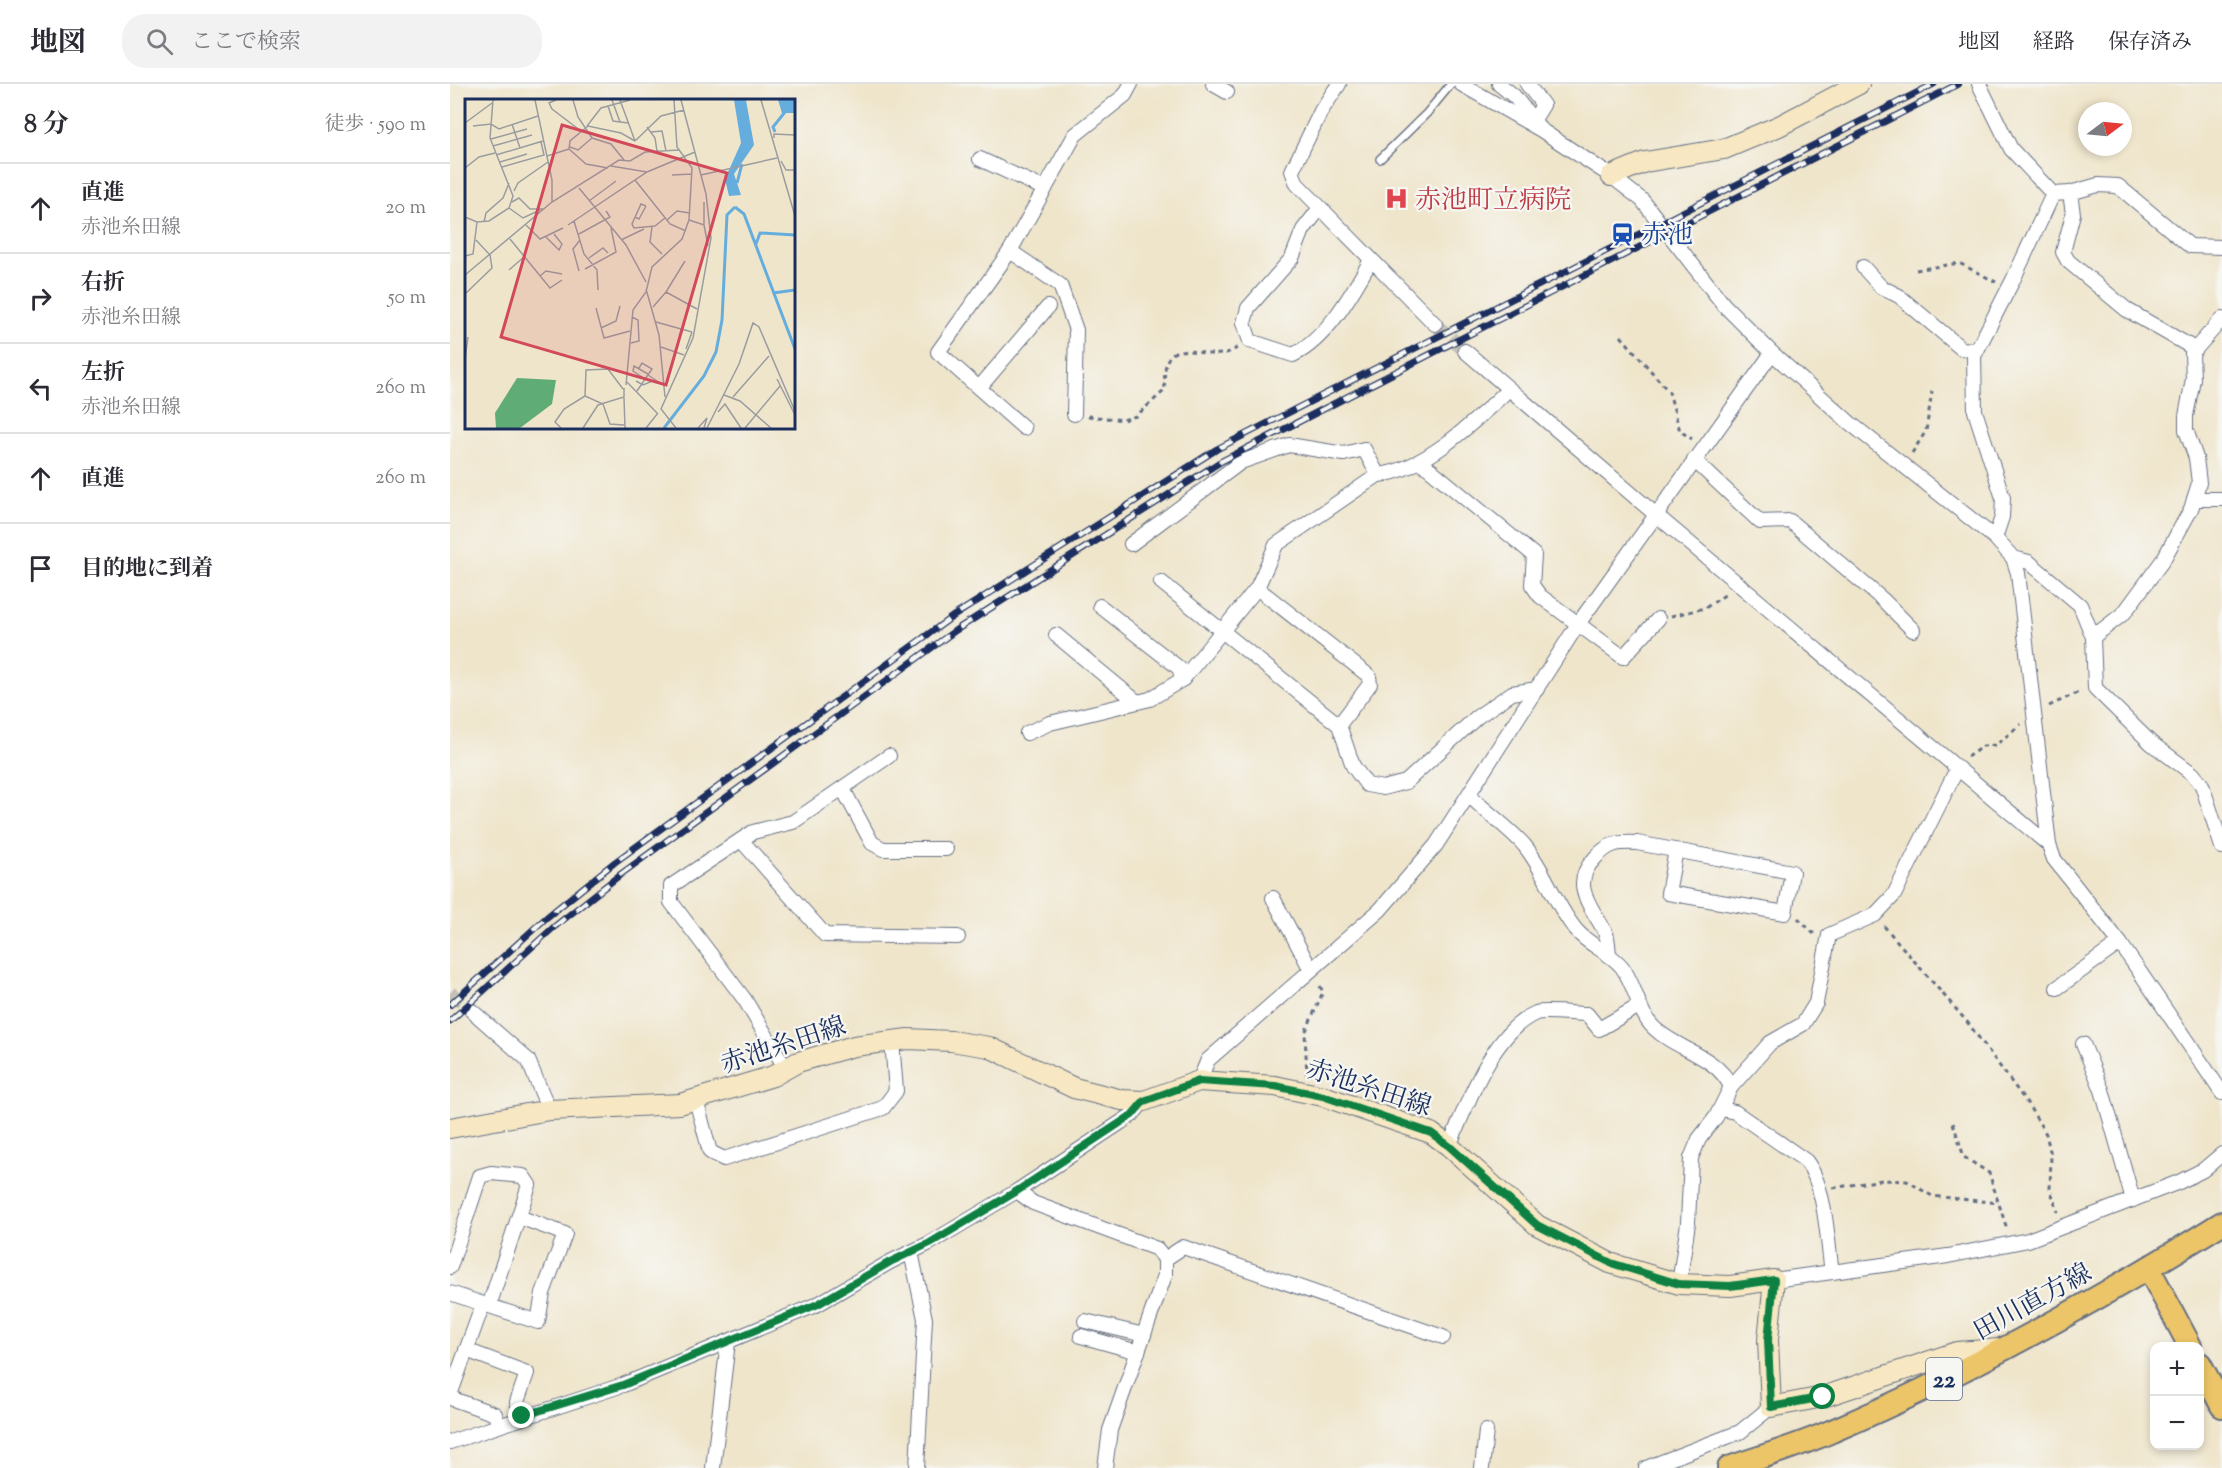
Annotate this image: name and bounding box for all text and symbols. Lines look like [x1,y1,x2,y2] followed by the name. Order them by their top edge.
[122,14,542,68] search box
[30,24,86,64] text: 地図
[143,25,176,58] icon: search
[191,27,301,59] text: ここで検索
[1958,28,2000,58] text: 地図
[2033,28,2075,58] text: 経路
[2108,28,2192,58] text: 保存済み
[465,99,795,429] inset map
[2078,102,2132,156] north arrow
[24,107,69,144] text: 8 分
[325,111,426,140] text: 徒歩 · 590 m
[81,178,125,210] text: 直進
[1415,183,1571,220] place label: 赤池町立病院
[1384,186,1410,212] hospital icon: 赤池町立病院
[24,192,57,225] icon: ahead
[385,194,426,223] text: 20 m
[81,214,181,243] text: 赤池糸田線
[1641,218,1693,255] place label: 赤池
[1610,221,1636,247] station icon: 赤池
[81,268,125,300] text: 右折
[24,282,57,315] icon: right
[388,284,426,313] text: 50 m
[81,304,181,333] text: 赤池糸田線
[81,358,125,390] text: 左折
[24,372,57,405] icon: left
[375,374,426,403] text: 260 m
[81,394,181,423] text: 赤池糸田線
[24,462,57,495] icon: ahead
[81,464,125,496] text: 直進
[375,464,426,493] text: 260 m
[24,552,57,585] icon: arrive
[81,554,213,586] text: 目的地に到着
[716,1009,851,1084] street label: 赤池糸田線
[1301,1052,1436,1127] street label: 赤池糸田線
[1967,1255,2099,1351] street label: 田川直方線
[2150,1342,2204,1450] map controls
[2150,1342,2204,1396] button: +
[1926,1358,1962,1400] road number: 22
[1809,1383,1835,1409] route start
[2150,1396,2204,1450] button: −
[508,1402,534,1428] route end

